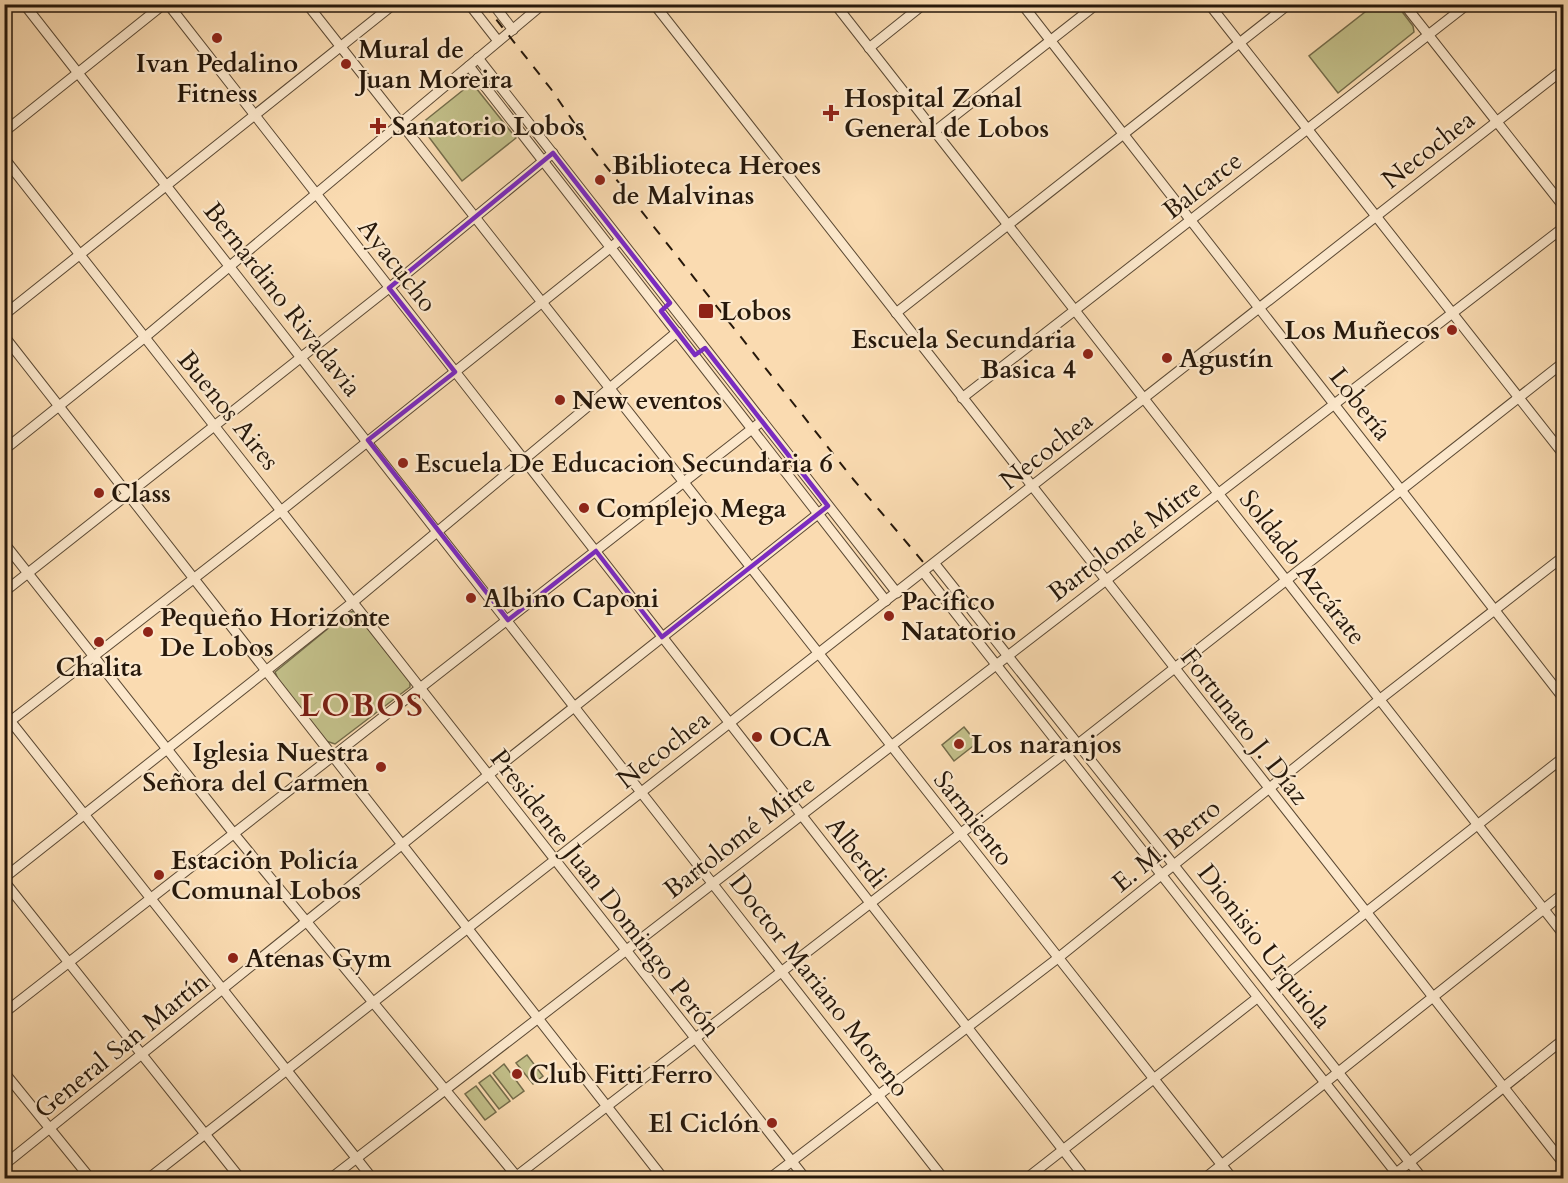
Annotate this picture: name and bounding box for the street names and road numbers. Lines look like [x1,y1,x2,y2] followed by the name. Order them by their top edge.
[1375,102,1482,197] street label: Necochea
[1155,143,1249,227] street label: Balcarce
[196,195,370,404] street label: Bernardino Rivadavia
[350,211,445,319] street label: Ayacucho
[170,343,288,477] street label: Buenos Aires
[1321,361,1400,448] street label: Lobería
[993,403,1100,498] street label: Necochea
[1041,471,1208,610] street label: Bartolomé Mitre
[1231,483,1374,652] street label: Soldado Azcárate
[1172,641,1317,812] street label: Fortunato J. Díaz
[610,702,717,797] street label: Necochea
[482,742,729,1045] street label: Presidente Juan Domingo Perón
[925,763,1022,873] street label: Sarmiento
[656,766,822,907] street label: Bartolomé Mitre
[1105,791,1228,900] street label: E. M. Berro
[818,809,895,895] street label: Alberdi
[1189,857,1340,1036] street label: Dionisio Urquiola
[721,867,918,1104] street label: Doctor Mariano Moreno
[27,964,216,1127] street label: General San Martín

